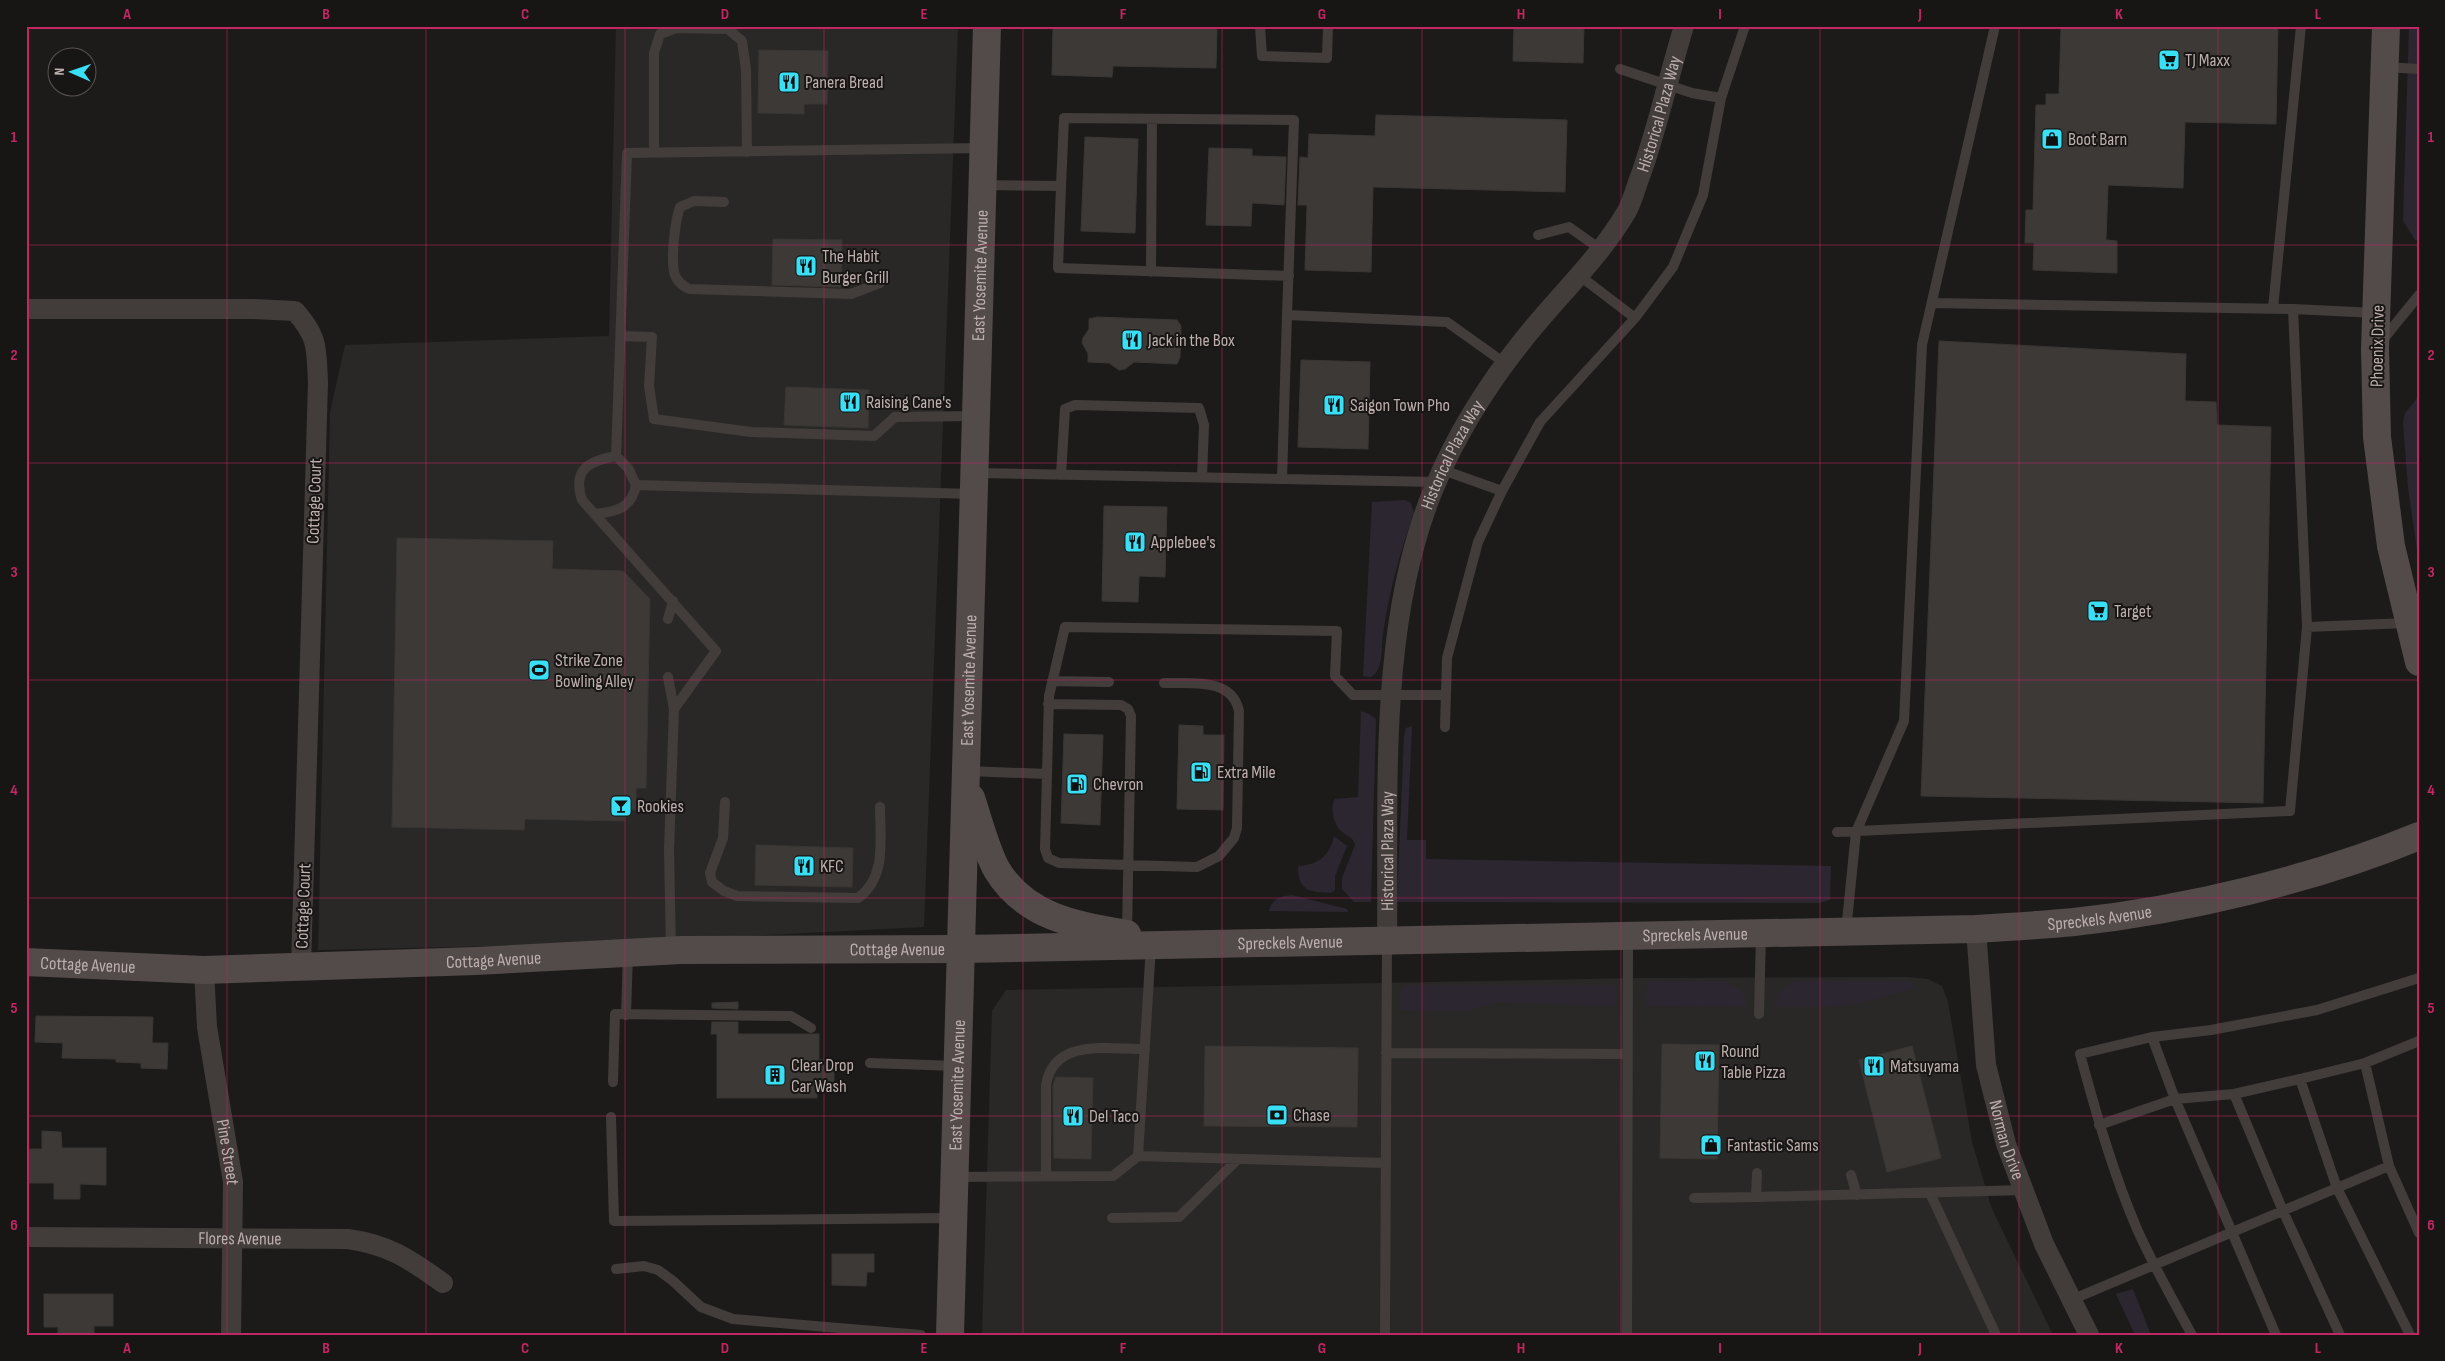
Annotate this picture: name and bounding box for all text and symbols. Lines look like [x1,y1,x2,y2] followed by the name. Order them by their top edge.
[122,5,131,24] text: A
[322,5,330,24] text: B
[521,5,529,24] text: C
[721,5,729,24] text: D
[921,5,928,24] text: E
[1120,5,1127,24] text: F
[1318,5,1326,24] text: G
[1517,5,1525,24] text: H
[1718,5,1722,24] text: I
[1917,5,1922,24] text: J
[2115,5,2123,24] text: K
[2315,5,2322,24] text: L
[48,48,98,98] north arrow
[2157,48,2181,72] supermarket icon: TJ Maxx
[2185,50,2230,71] place label: TJ Maxx
[1633,53,1686,175] street label: Historical Plaza Way
[51,68,68,76] text: N
[777,70,801,94] restaurant icon: Panera Bread
[805,72,883,93] place label: Panera Bread
[2040,127,2064,151] shop icon: Boot Barn
[11,128,18,147] text: 1
[2428,128,2435,147] text: 1
[2068,129,2127,150] place label: Boot Barn
[968,210,993,341] street label: East Yosemite Avenue
[822,246,889,288] place label: The Habit Burger Grill
[794,254,818,278] restaurant icon: The Habit Burger Grill
[2366,305,2389,387] street label: Phoenix Drive
[1120,328,1144,352] restaurant icon: Jack in the Box
[1147,330,1235,351] place label: Jack in the Box
[10,346,18,365] text: 2
[2427,346,2435,365] text: 2
[838,390,862,414] restaurant icon: Raising Cane's
[866,392,952,413] place label: Raising Cane's
[1322,393,1346,417] restaurant icon: Saigon Town Pho
[1350,395,1450,416] place label: Saigon Town Pho
[1417,396,1488,513] street label: Historical Plaza Way
[303,457,327,544] street label: Cottage Court
[1123,530,1147,554] restaurant icon: Applebee's
[1150,532,1216,553] place label: Applebee's
[10,563,18,582] text: 3
[2427,563,2435,582] text: 3
[2086,599,2110,623] supermarket icon: Target
[2114,601,2152,622] place label: Target
[957,614,981,746] street label: East Yosemite Avenue
[555,650,634,692] place label: Strike Zone Bowling Alley
[527,658,551,682] sports icon: Strike Zone Bowling Alley
[1189,760,1213,784] fuel station icon: Extra Mile
[1217,762,1276,783] place label: Extra Mile
[1065,772,1089,796] fuel station icon: Chevron
[1093,774,1144,795] place label: Chevron
[10,781,18,800] text: 4
[2427,781,2435,800] text: 4
[1377,791,1398,911] street label: Historical Plaza Way
[609,794,633,818] bar icon: Rookies
[637,796,684,817] place label: Rookies
[792,854,816,878] restaurant icon: KFC
[820,856,844,877] place label: KFC
[292,862,316,949] street label: Cottage Court
[2047,901,2153,935] street label: Spreckels Avenue
[1642,923,1748,947] street label: Spreckels Avenue
[1238,931,1343,955] street label: Spreckels Avenue
[850,939,945,960] street label: Cottage Avenue
[446,948,542,973] street label: Cottage Avenue
[40,953,136,978] street label: Cottage Avenue
[10,999,18,1018] text: 5
[2427,999,2435,1018] text: 5
[945,1019,970,1151] street label: East Yosemite Avenue
[1721,1041,1786,1083] place label: Round Table Pizza
[1693,1049,1717,1073] restaurant icon: Round Table Pizza
[1862,1054,1886,1078] restaurant icon: Matsuyama
[791,1055,854,1097] place label: Clear Drop Car Wash
[1890,1056,1959,1077] place label: Matsuyama
[763,1063,787,1087] building icon: Clear Drop Car Wash
[1984,1098,2029,1183] street label: Norman Drive
[1265,1103,1289,1127] bank icon: Chase
[1061,1104,1085,1128] restaurant icon: Del Taco
[1293,1105,1330,1126] place label: Chase
[1089,1106,1139,1127] place label: Del Taco
[212,1118,243,1186] street label: Pine Street
[1699,1133,1723,1157] shop icon: Fantastic Sams
[1727,1135,1819,1156] place label: Fantastic Sams
[10,1216,18,1235] text: 6
[2427,1216,2435,1235] text: 6
[198,1228,282,1250] street label: Flores Avenue
[122,1339,131,1358] text: A
[322,1339,330,1358] text: B
[521,1339,529,1358] text: C
[721,1339,729,1358] text: D
[921,1339,928,1358] text: E
[1120,1339,1127,1358] text: F
[1318,1339,1326,1358] text: G
[1517,1339,1525,1358] text: H
[1718,1339,1722,1358] text: I
[1917,1339,1922,1358] text: J
[2115,1339,2123,1358] text: K
[2315,1339,2322,1358] text: L

